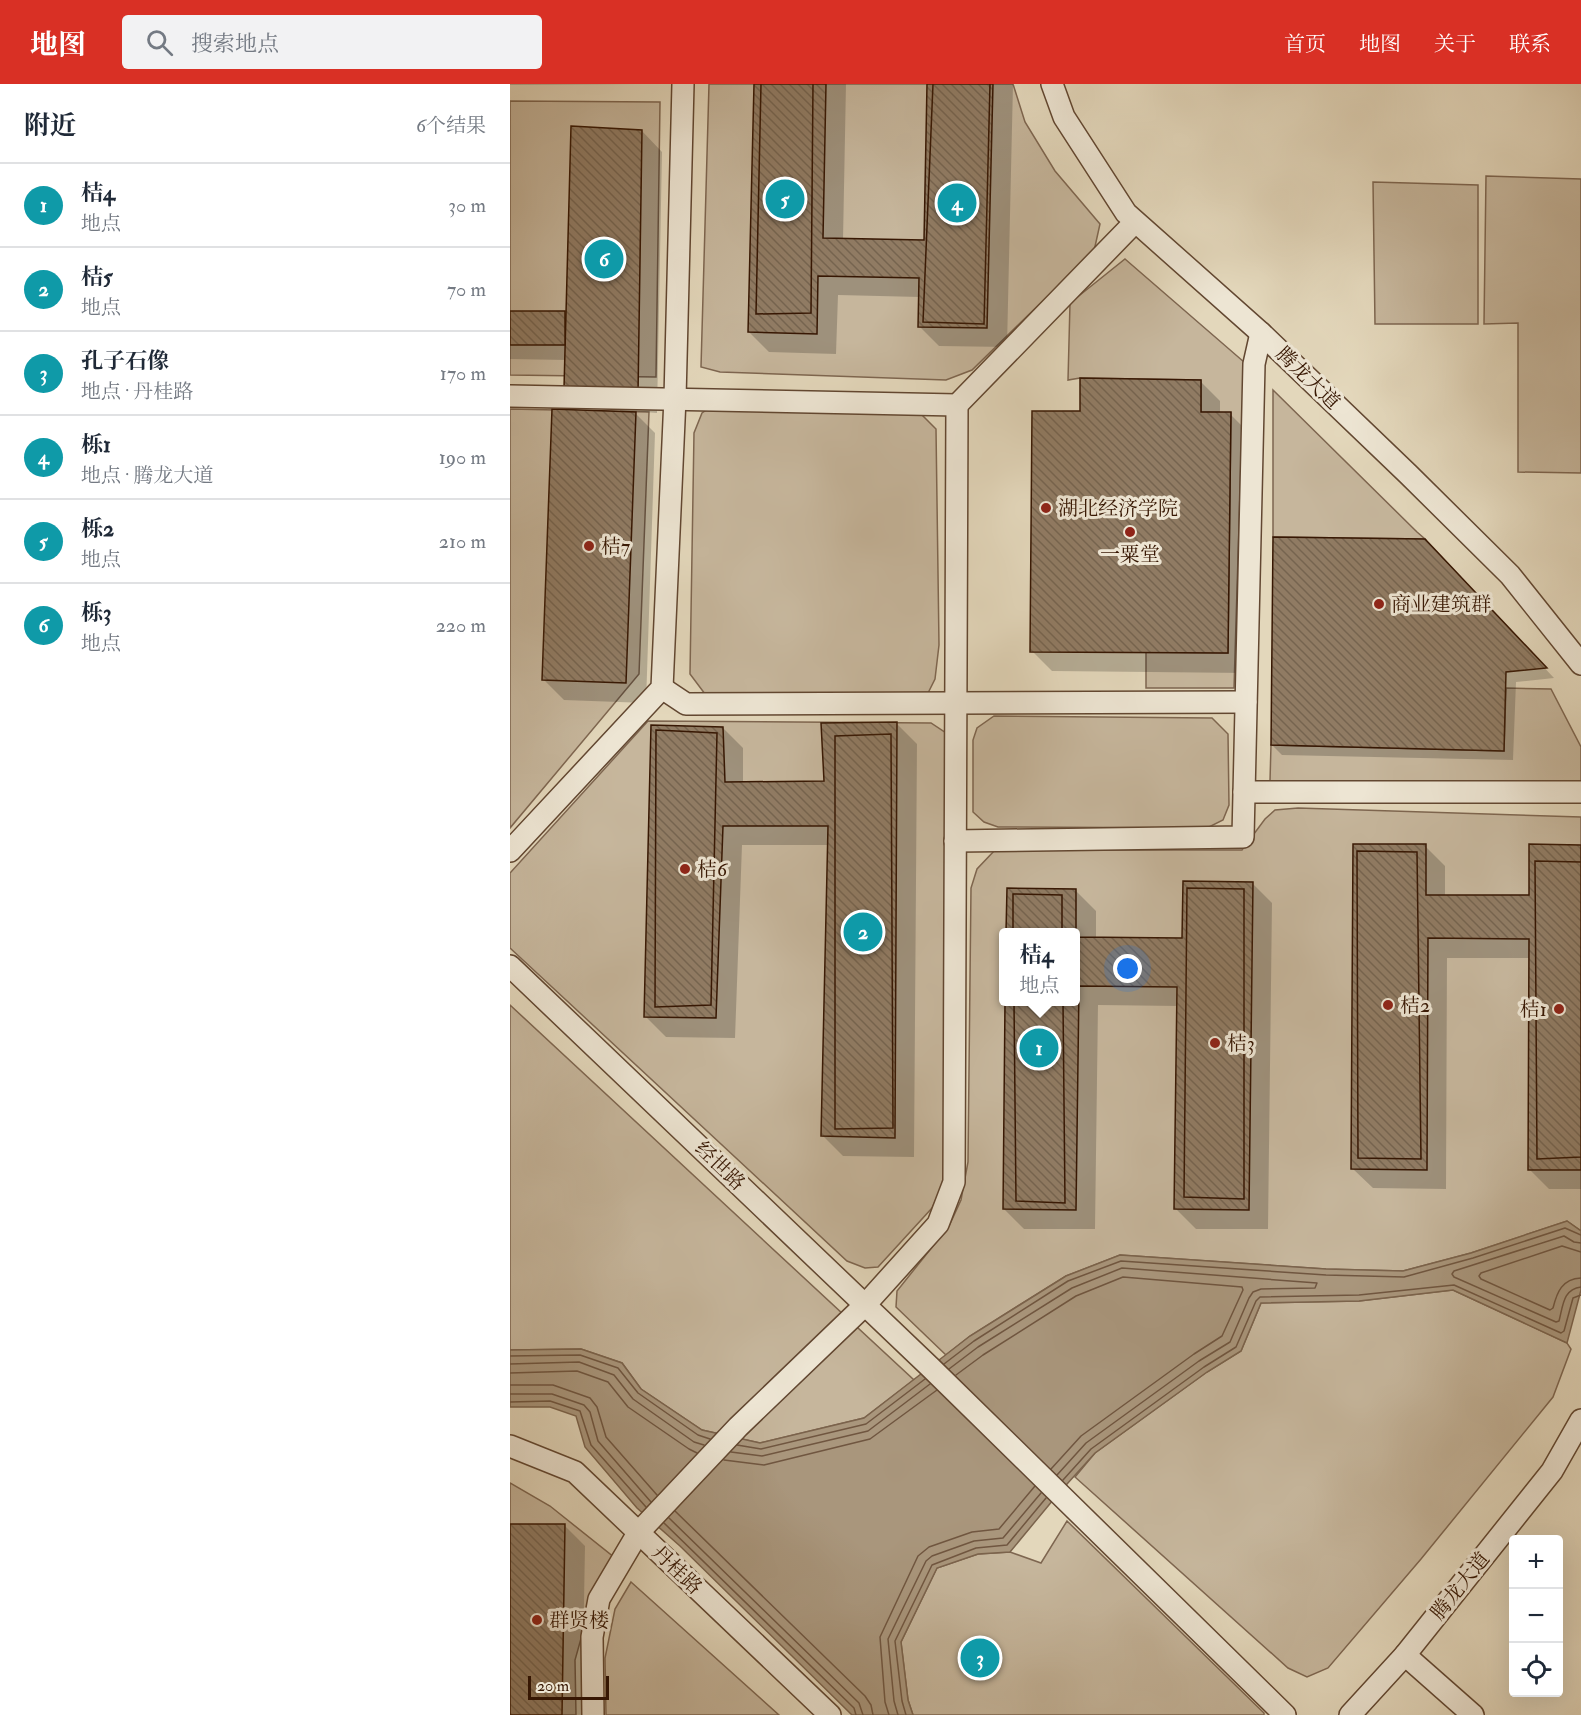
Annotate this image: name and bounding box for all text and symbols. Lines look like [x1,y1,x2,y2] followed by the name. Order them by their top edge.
[122,15,542,69] search box
[143,26,176,59] icon: search
[30,28,86,63] text: 地图
[191,30,279,58] text: 搜索地点
[1284,31,1326,58] text: 首页
[1359,31,1401,58] text: 地图
[1434,31,1476,58] text: 关于
[1509,31,1551,58] text: 联系
[24,110,76,142] text: 附近
[416,113,486,138] text: 6个结果
[766,176,804,222] pin: 5
[81,179,115,207] text: 桔4
[938,180,976,226] pin: 4
[40,193,47,218] text: 1
[448,193,486,218] text: 30 m
[81,211,121,236] text: 地点
[584,236,623,282] pin: 6
[81,263,113,291] text: 桔5
[38,277,49,302] text: 2
[447,277,486,302] text: 70 m
[81,295,121,320] text: 地点
[1271,341,1345,415] street label: 腾龙大道
[81,347,169,375] text: 孔子石像
[40,361,47,386] text: 3
[440,361,486,386] text: 170 m
[81,379,193,404] text: 地点 · 丹桂路
[81,431,111,459] text: 栎1
[38,445,49,470] text: 4
[439,445,486,470] text: 190 m
[81,463,213,488] text: 地点 · 腾龙大道
[1058,496,1178,521] place label: 湖北经济学院
[1039,501,1053,515] marker: 湖北经济学院
[81,515,114,543] text: 栎2
[1123,525,1137,539] marker: 一粟堂
[39,529,48,554] text: 5
[439,529,486,554] text: 210 m
[601,534,630,559] place label: 桔7
[582,539,596,553] marker: 桔7
[1100,542,1160,567] place label: 一粟堂
[81,547,121,572] text: 地点
[1391,592,1491,617] place label: 商业建筑群
[1372,597,1386,611] marker: 商业建筑群
[81,599,111,627] text: 栎3
[38,613,49,638] text: 6
[436,613,486,638] text: 220 m
[81,631,121,656] text: 地点
[697,857,728,882] place label: 桔6
[678,862,692,876] marker: 桔6
[844,910,882,954] pin: 2
[999,928,1080,1006] popup
[1020,941,1053,969] text: 桔4
[1113,954,1142,983] your location
[1020,973,1060,998] text: 地点
[1400,993,1430,1018] place label: 桔2
[1520,997,1547,1022] place label: 桔1
[1381,998,1395,1012] marker: 桔2
[1552,1002,1566,1016] marker: 桔1
[1020,1026,1058,1070] pin: 1
[1227,1031,1255,1056] place label: 桔3
[1208,1036,1222,1050] marker: 桔3
[690,1136,750,1196] street label: 经世路
[1509,1535,1563,1697] map controls
[1509,1535,1563,1589] button: +
[647,1540,707,1600] street label: 丹桂路
[1425,1547,1495,1625] street label: 腾龙大道
[1509,1589,1563,1643] button: −
[549,1608,609,1633] place label: 群贤楼
[530,1613,544,1627] marker: 群贤楼
[960,1636,1000,1680] pin: 3
[1509,1643,1563,1697] button: locate
[528,1673,609,1700] scale bar
[537,1676,569,1696] text: 20 m

